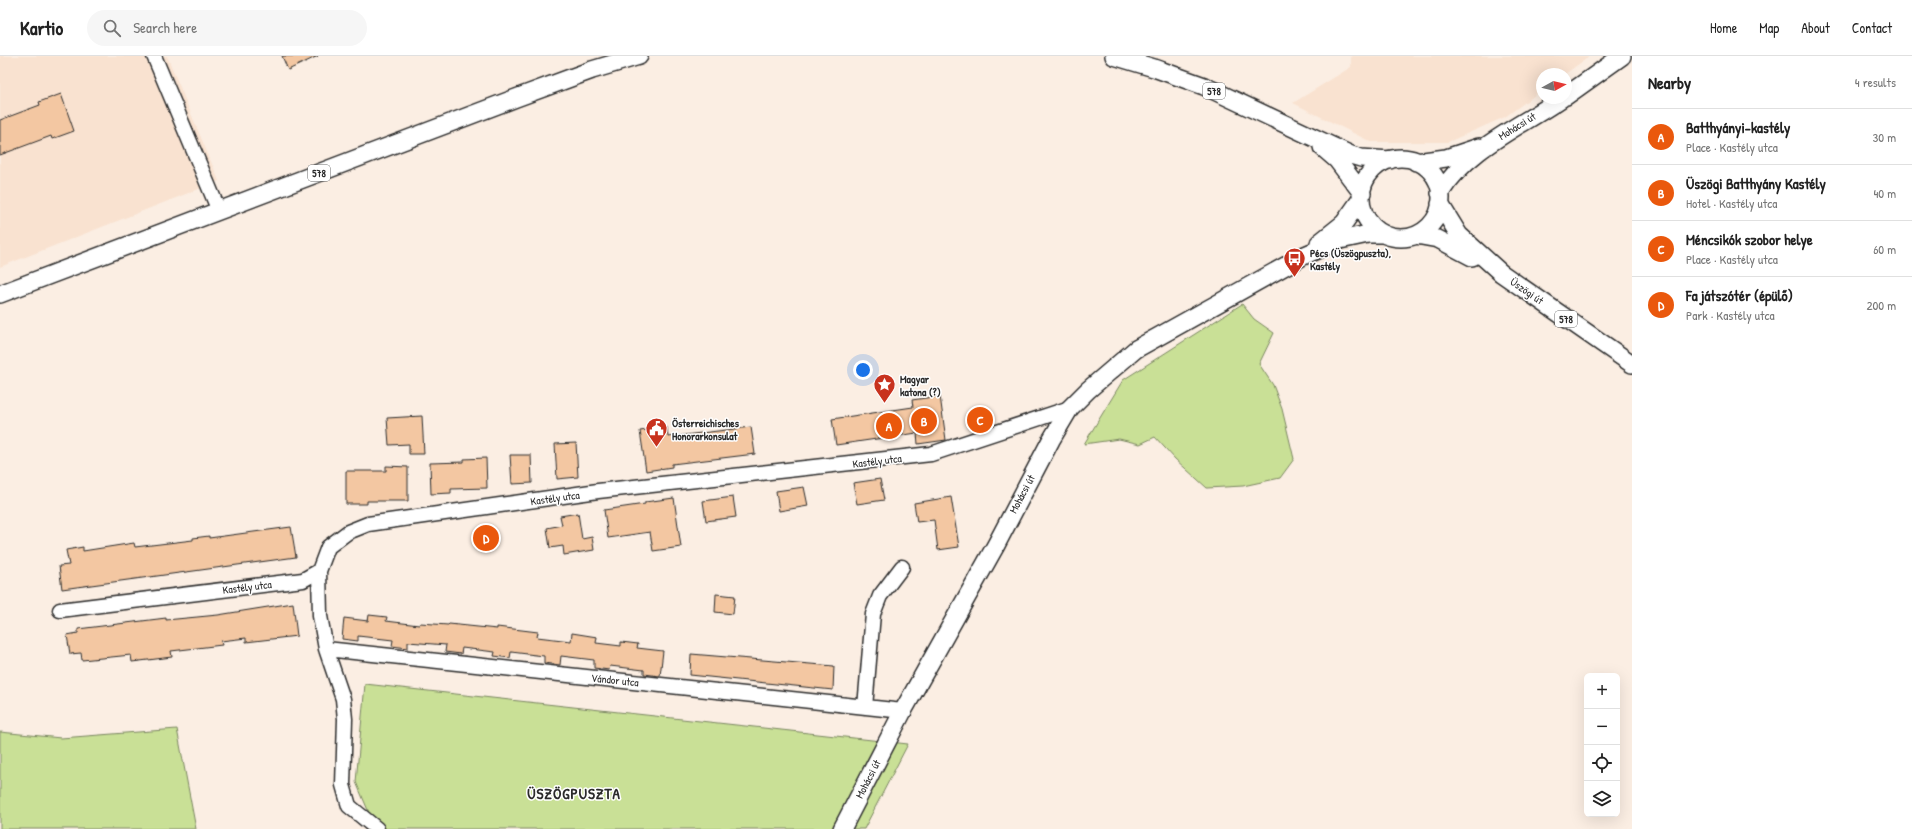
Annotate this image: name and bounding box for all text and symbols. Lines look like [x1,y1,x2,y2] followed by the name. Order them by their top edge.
[87,10,367,46] search box
[20,15,63,41] text: Kartio
[101,17,123,39] icon: search
[133,17,197,38] text: Search here
[1710,18,1737,37] text: Home
[1759,18,1779,37] text: Map
[1801,18,1830,37] text: About
[1852,18,1892,37] text: Contact
[1536,68,1572,104] north arrow
[1648,71,1691,94] text: Nearby
[1855,73,1896,91] text: 4 results
[1203,83,1225,99] road number: 578
[1496,109,1539,143] street label: Mohácsi út
[1686,117,1790,138] text: Batthyányi-kastély
[1658,128,1664,146] text: A
[1873,128,1896,146] text: 30 m
[1686,138,1778,156] text: Place · Kastély utca
[308,165,330,181] road number: 578
[1686,173,1826,194] text: Üszögi Batthyány Kastély
[1658,184,1664,202] text: B
[1873,184,1896,202] text: 40 m
[1686,194,1777,212] text: Hotel · Kastély utca
[1686,229,1813,250] text: Méncsikók szobor helye
[1657,240,1665,258] text: C
[1873,240,1896,258] text: 60 m
[1281,246,1307,279] bus stop icon: Pécs (Üszögpuszta), Kastély
[1310,246,1391,274] place label: Pécs (Üszögpuszta), Kastély
[1686,250,1778,268] text: Place · Kastély utca
[1508,275,1547,308] street label: Üszögi út
[1686,285,1793,306] text: Fa játszótér (épülő)
[1658,296,1664,314] text: D
[1866,296,1896,314] text: 200 m
[1686,306,1775,324] text: Park · Kastély utca
[1555,311,1577,327] road number: 578
[853,360,873,380] your location
[871,372,897,405] place icon: Magyar katona (?)
[900,372,941,399] place label: Magyar katona (?)
[967,405,993,435] pin: C
[911,406,937,436] pin: B
[876,411,902,441] pin: A
[643,416,669,449] public building icon: Österreichisches Honorarkonsulat
[672,416,740,443] place label: Österreichisches Honorarkonsulat
[852,451,903,471] street label: Kastély utca
[1006,472,1038,516] street label: Mohácsi út
[530,488,581,508] street label: Kastély utca
[473,523,499,553] pin: D
[222,577,273,597] street label: Kastély utca
[591,671,640,690] street label: Vándor utca
[1584,673,1620,817] map controls
[1584,673,1620,709] button: +
[1584,709,1620,745] button: −
[1584,745,1620,781] button: locate
[852,757,884,801] street label: Mohácsi út
[1584,781,1620,817] button: layers
[527,783,621,804] district label: ÜSZÖGPUSZTA

